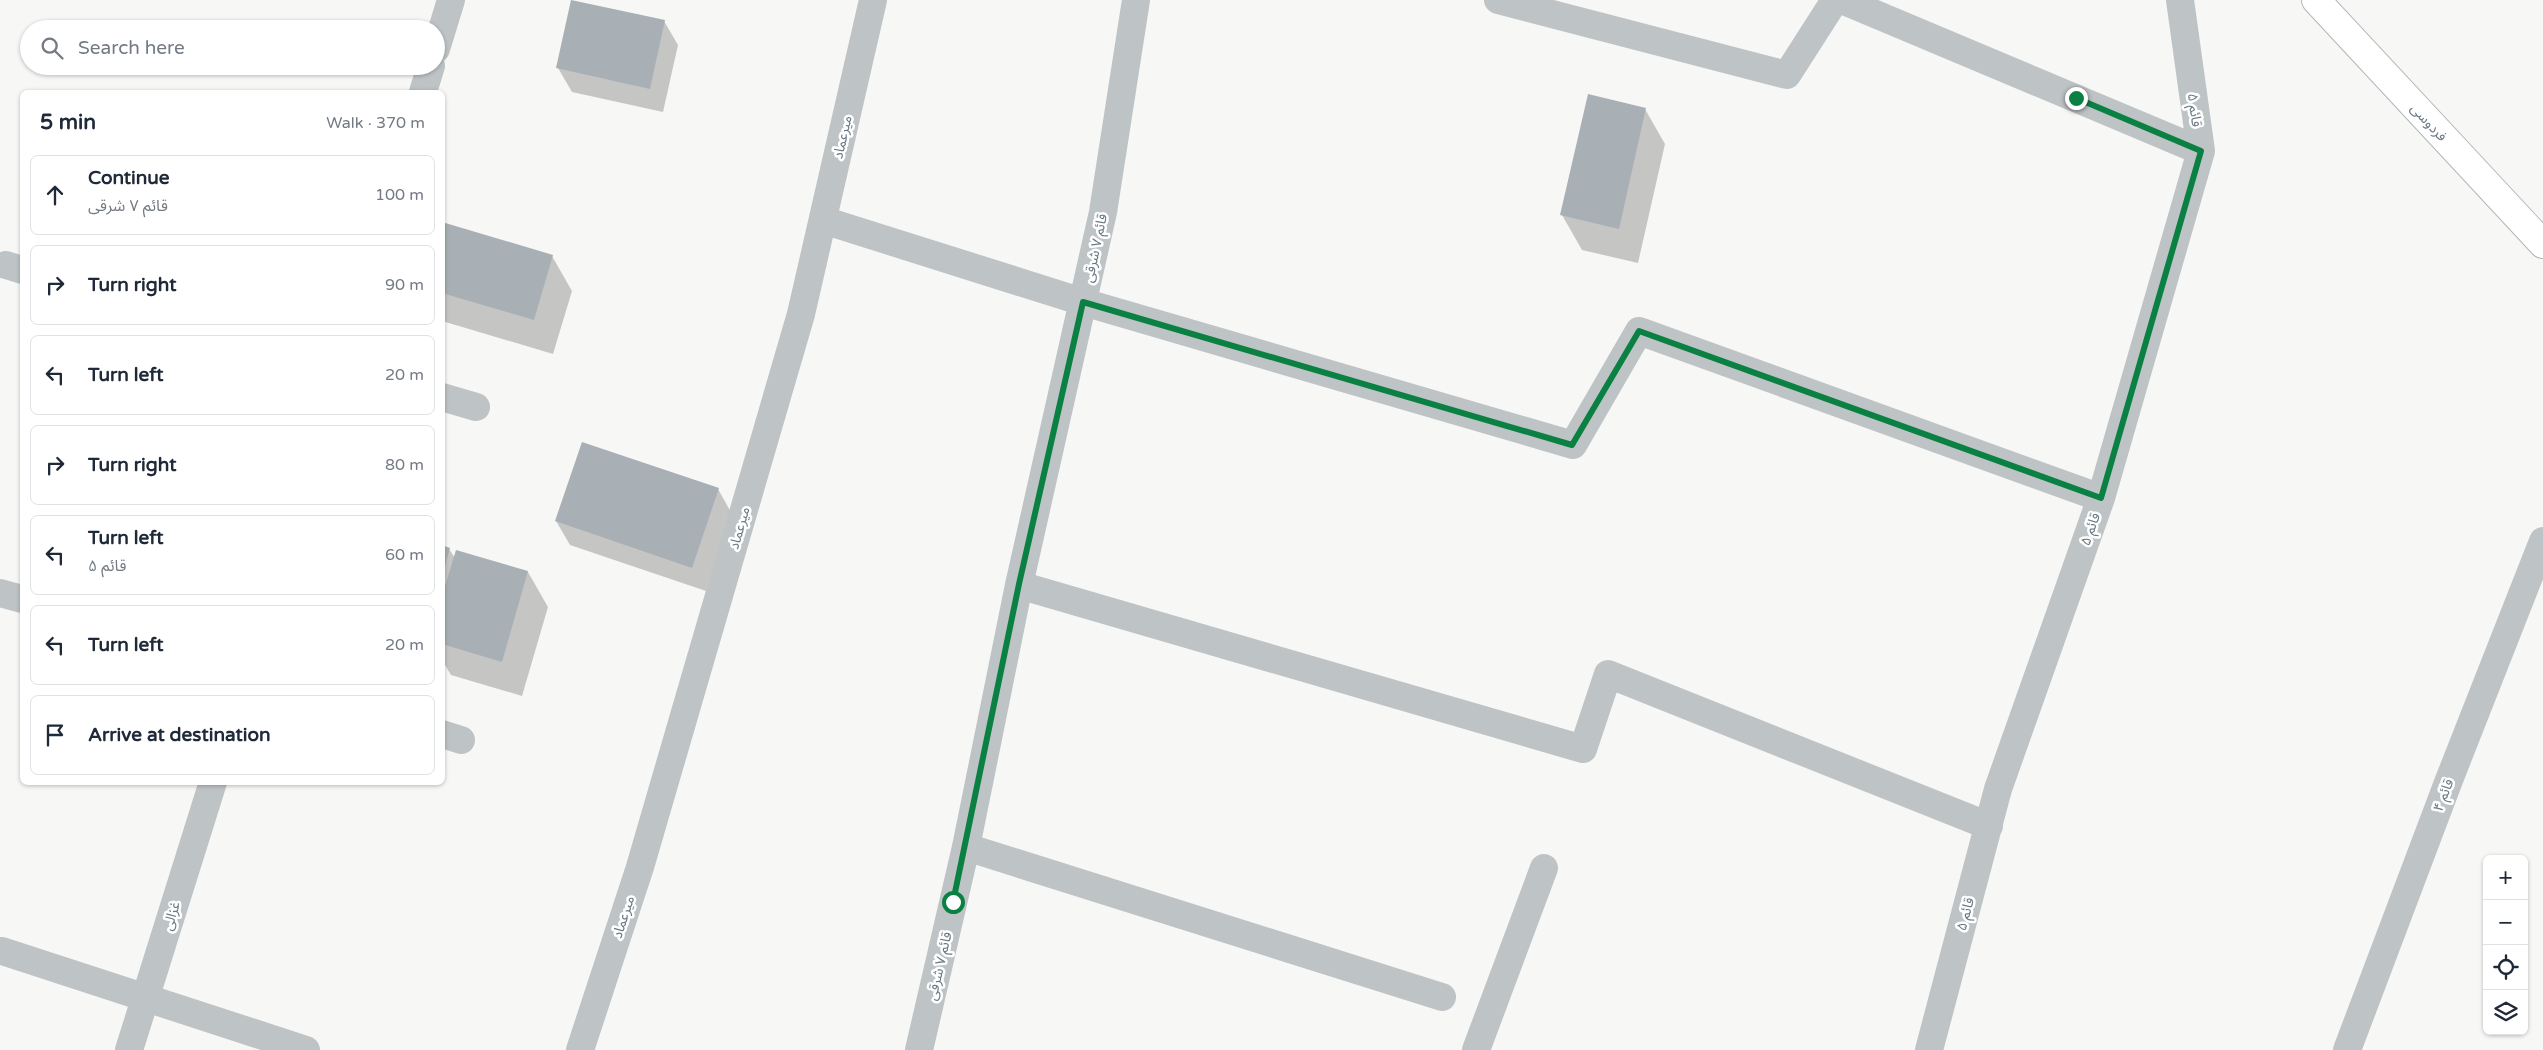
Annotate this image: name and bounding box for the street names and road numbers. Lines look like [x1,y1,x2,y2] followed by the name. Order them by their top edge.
[2182,92,2205,128] street label: قائم ۵
[2407,100,2450,145] street label: فردوسی
[829,114,856,160] street label: میرعماد
[1080,212,1113,284] street label: قائم ۷ شرقی
[725,505,754,551] street label: میرعماد
[2077,510,2106,548] street label: قائم ۵
[2430,776,2459,815] street label: قائم ۴
[609,894,638,941] street label: میرعماد
[1953,896,1980,933] street label: قائم ۵
[159,900,184,933] street label: غزالی
[923,930,958,1003] street label: قائم ۷ شرقی

